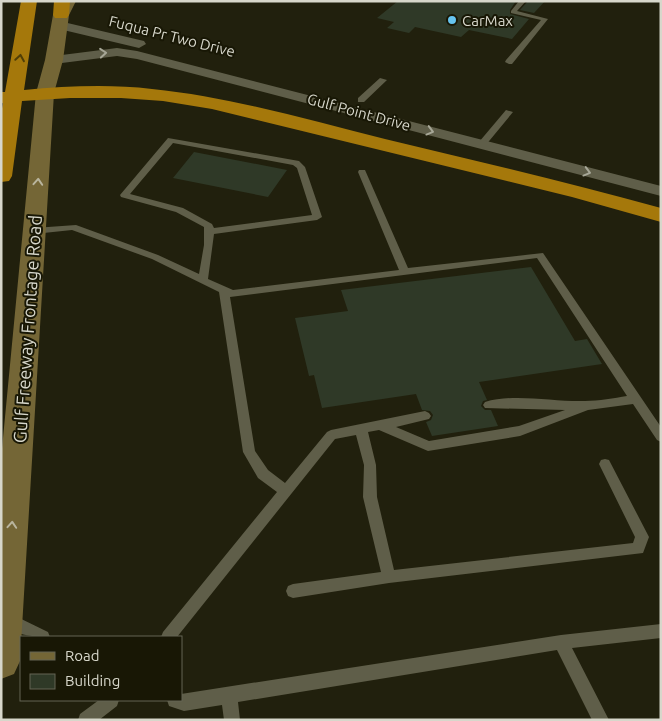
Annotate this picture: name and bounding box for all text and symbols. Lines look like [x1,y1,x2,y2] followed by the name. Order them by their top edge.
[107,12,237,60] street label: Fuqua Pr Two Drive
[462,12,513,29] place label: CarMax
[446,14,458,26] marker: CarMax
[99,48,107,59] one-way arrow
[14,54,24,63] one-way arrow
[306,90,412,134] street label: Gulf Point Drive
[426,125,434,135] one-way arrow
[583,166,592,177] one-way arrow
[32,178,43,186] one-way arrow
[9,214,45,444] street label: Gulf Freeway Frontage Road
[6,521,17,529] one-way arrow
[20,636,182,701] legend
[65,647,100,664] text: Road
[65,672,120,689] text: Building

